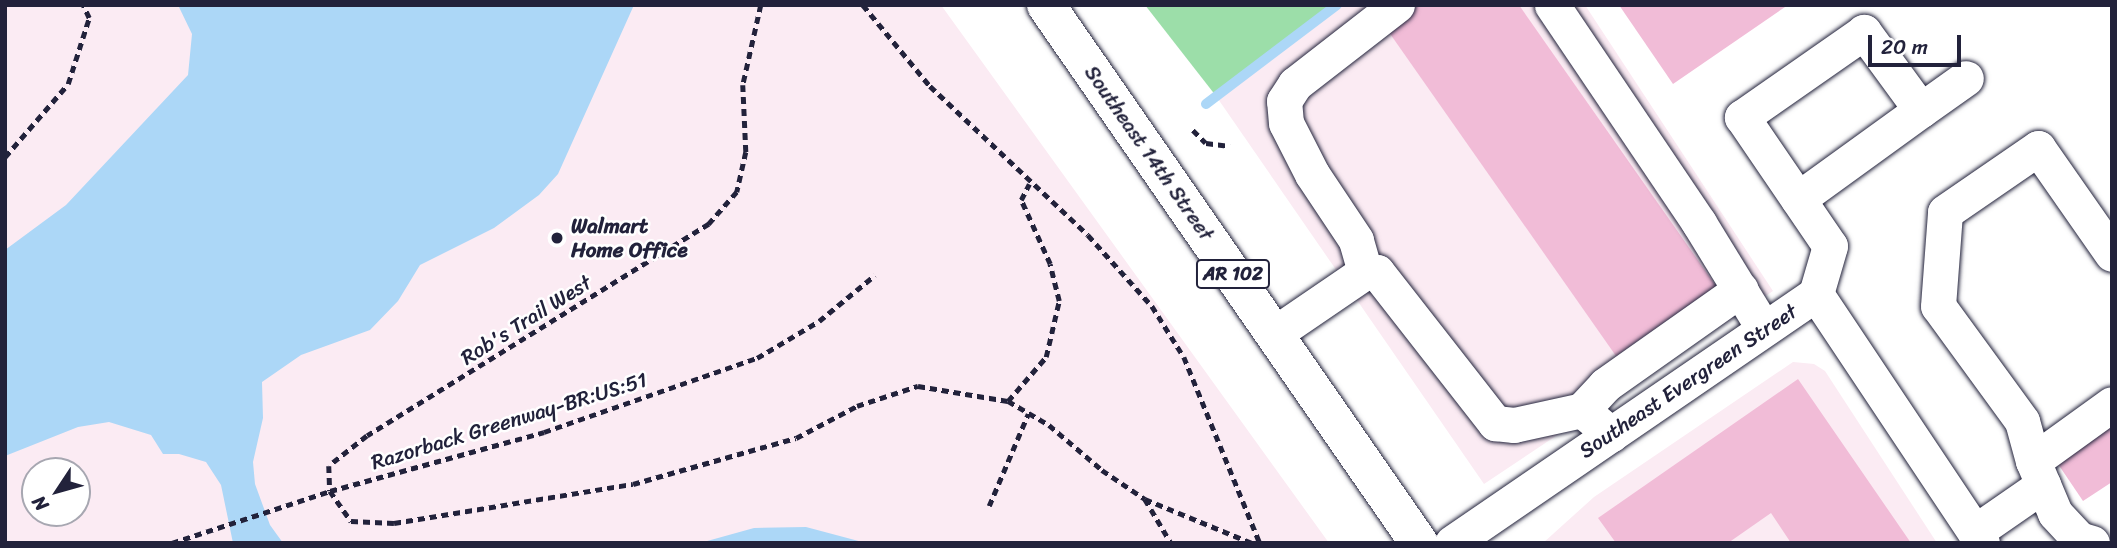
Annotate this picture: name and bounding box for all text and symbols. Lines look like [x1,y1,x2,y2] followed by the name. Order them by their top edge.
[1872,21,1965,65] scale bar
[1881,28,1928,66] text: 20 m
[1079,61,1219,245] street label: Southeast 14th Street
[571,213,688,263] place label: Walmart Home Office
[549,230,565,246] marker: Walmart Home Office
[1194,258,1272,290] road number: AR 102
[456,270,596,370] street label: Rob's Trail West
[1574,298,1802,464] street label: Southeast Evergreen Street
[368,367,650,475] street label: Razorback Greenway-BR:US:51
[21,457,91,527] north arrow
[23,488,57,518] text: N

